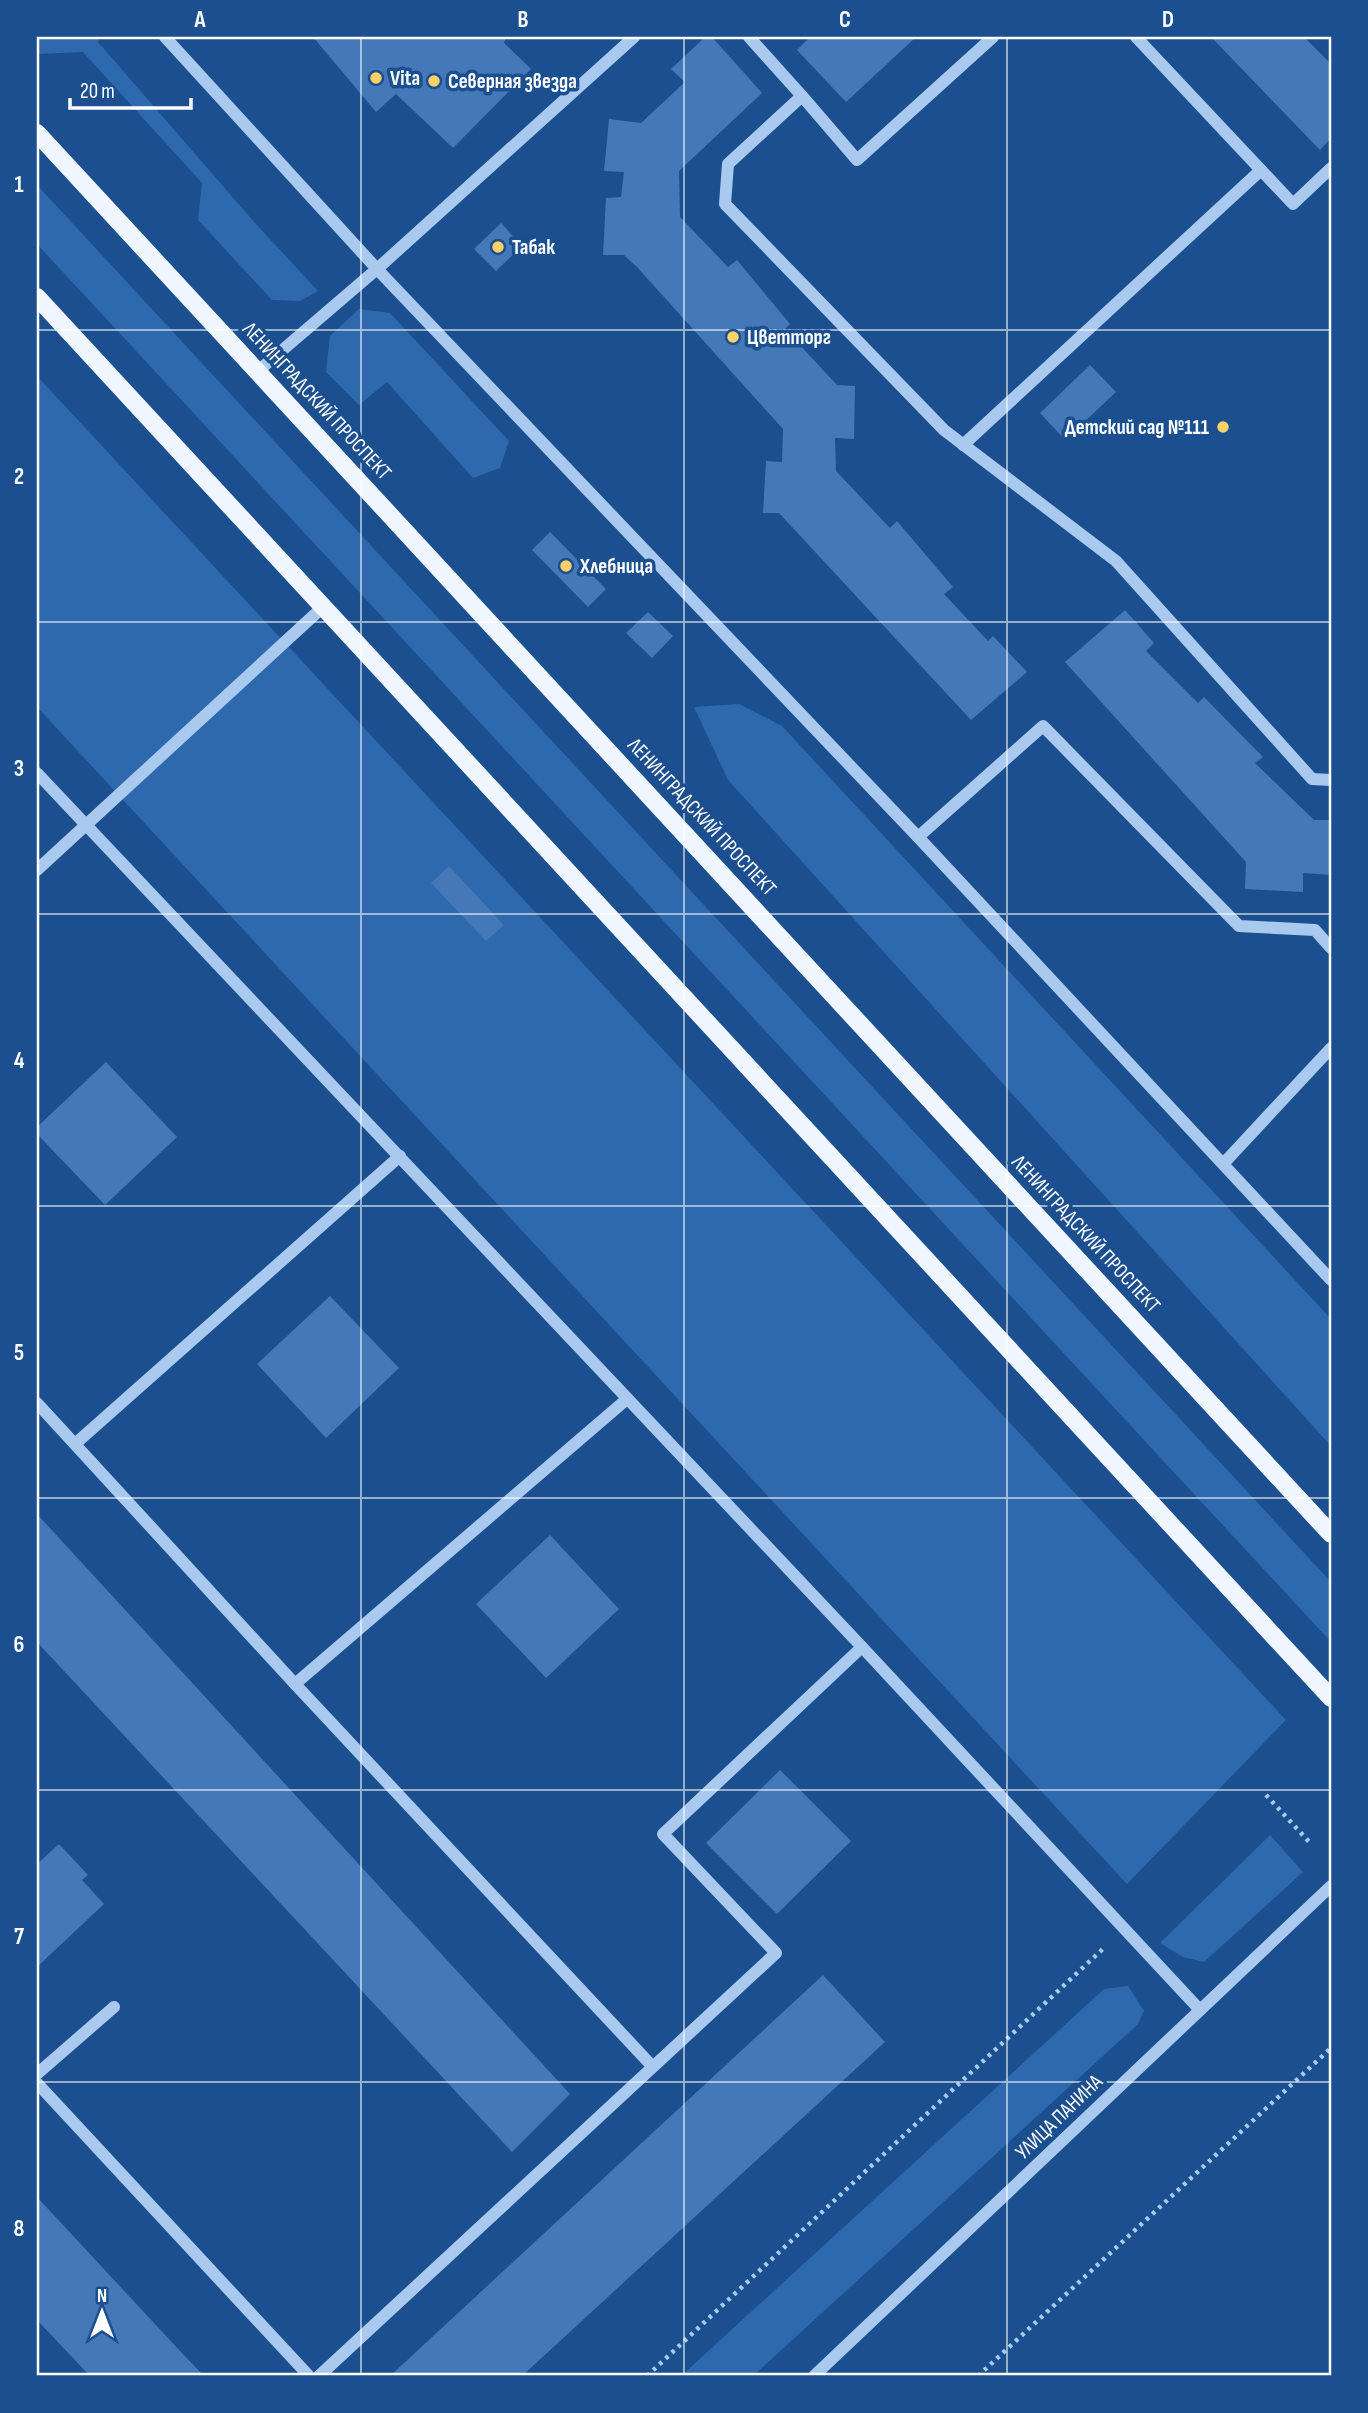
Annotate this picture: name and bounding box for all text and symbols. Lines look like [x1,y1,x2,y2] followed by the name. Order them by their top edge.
[194,6,207,34] text: A
[518,6,529,34] text: B
[839,6,851,34] text: C
[1162,6,1174,34] text: D
[70,66,191,110] scale bar
[390,66,420,91] place label: Vita
[448,69,577,94] place label: Северная звезда
[368,70,384,86] marker: Vita
[426,73,442,89] marker: Северная звезда
[80,79,115,104] text: 20 m
[14,171,24,199] text: 1
[512,235,555,260] place label: Табак
[490,239,506,255] marker: Табак
[237,316,397,485] street label: ЛЕНИНГРАДСКИЙ ПРОСПЕКТ
[747,325,831,350] place label: Цветторг
[725,329,741,345] marker: Цветторг
[1065,415,1209,440] place label: Детский сад №111
[1215,419,1231,435] marker: Детский сад №111
[14,463,24,491] text: 2
[579,554,653,579] place label: Хлебница
[558,558,574,574] marker: Хлебница
[622,732,782,901] street label: ЛЕНИНГРАДСКИЙ ПРОСПЕКТ
[14,755,24,783] text: 3
[14,1047,25,1075] text: 4
[1006,1149,1166,1318] street label: ЛЕНИНГРАДСКИЙ ПРОСПЕКТ
[14,1339,24,1367] text: 5
[14,1631,24,1659] text: 6
[14,1923,24,1951] text: 7
[1010,2069,1108,2165] street label: УЛИЦА ПАНИНА
[14,2215,25,2243] text: 8
[66,2276,136,2346] north arrow
[97,2285,107,2308] text: N

